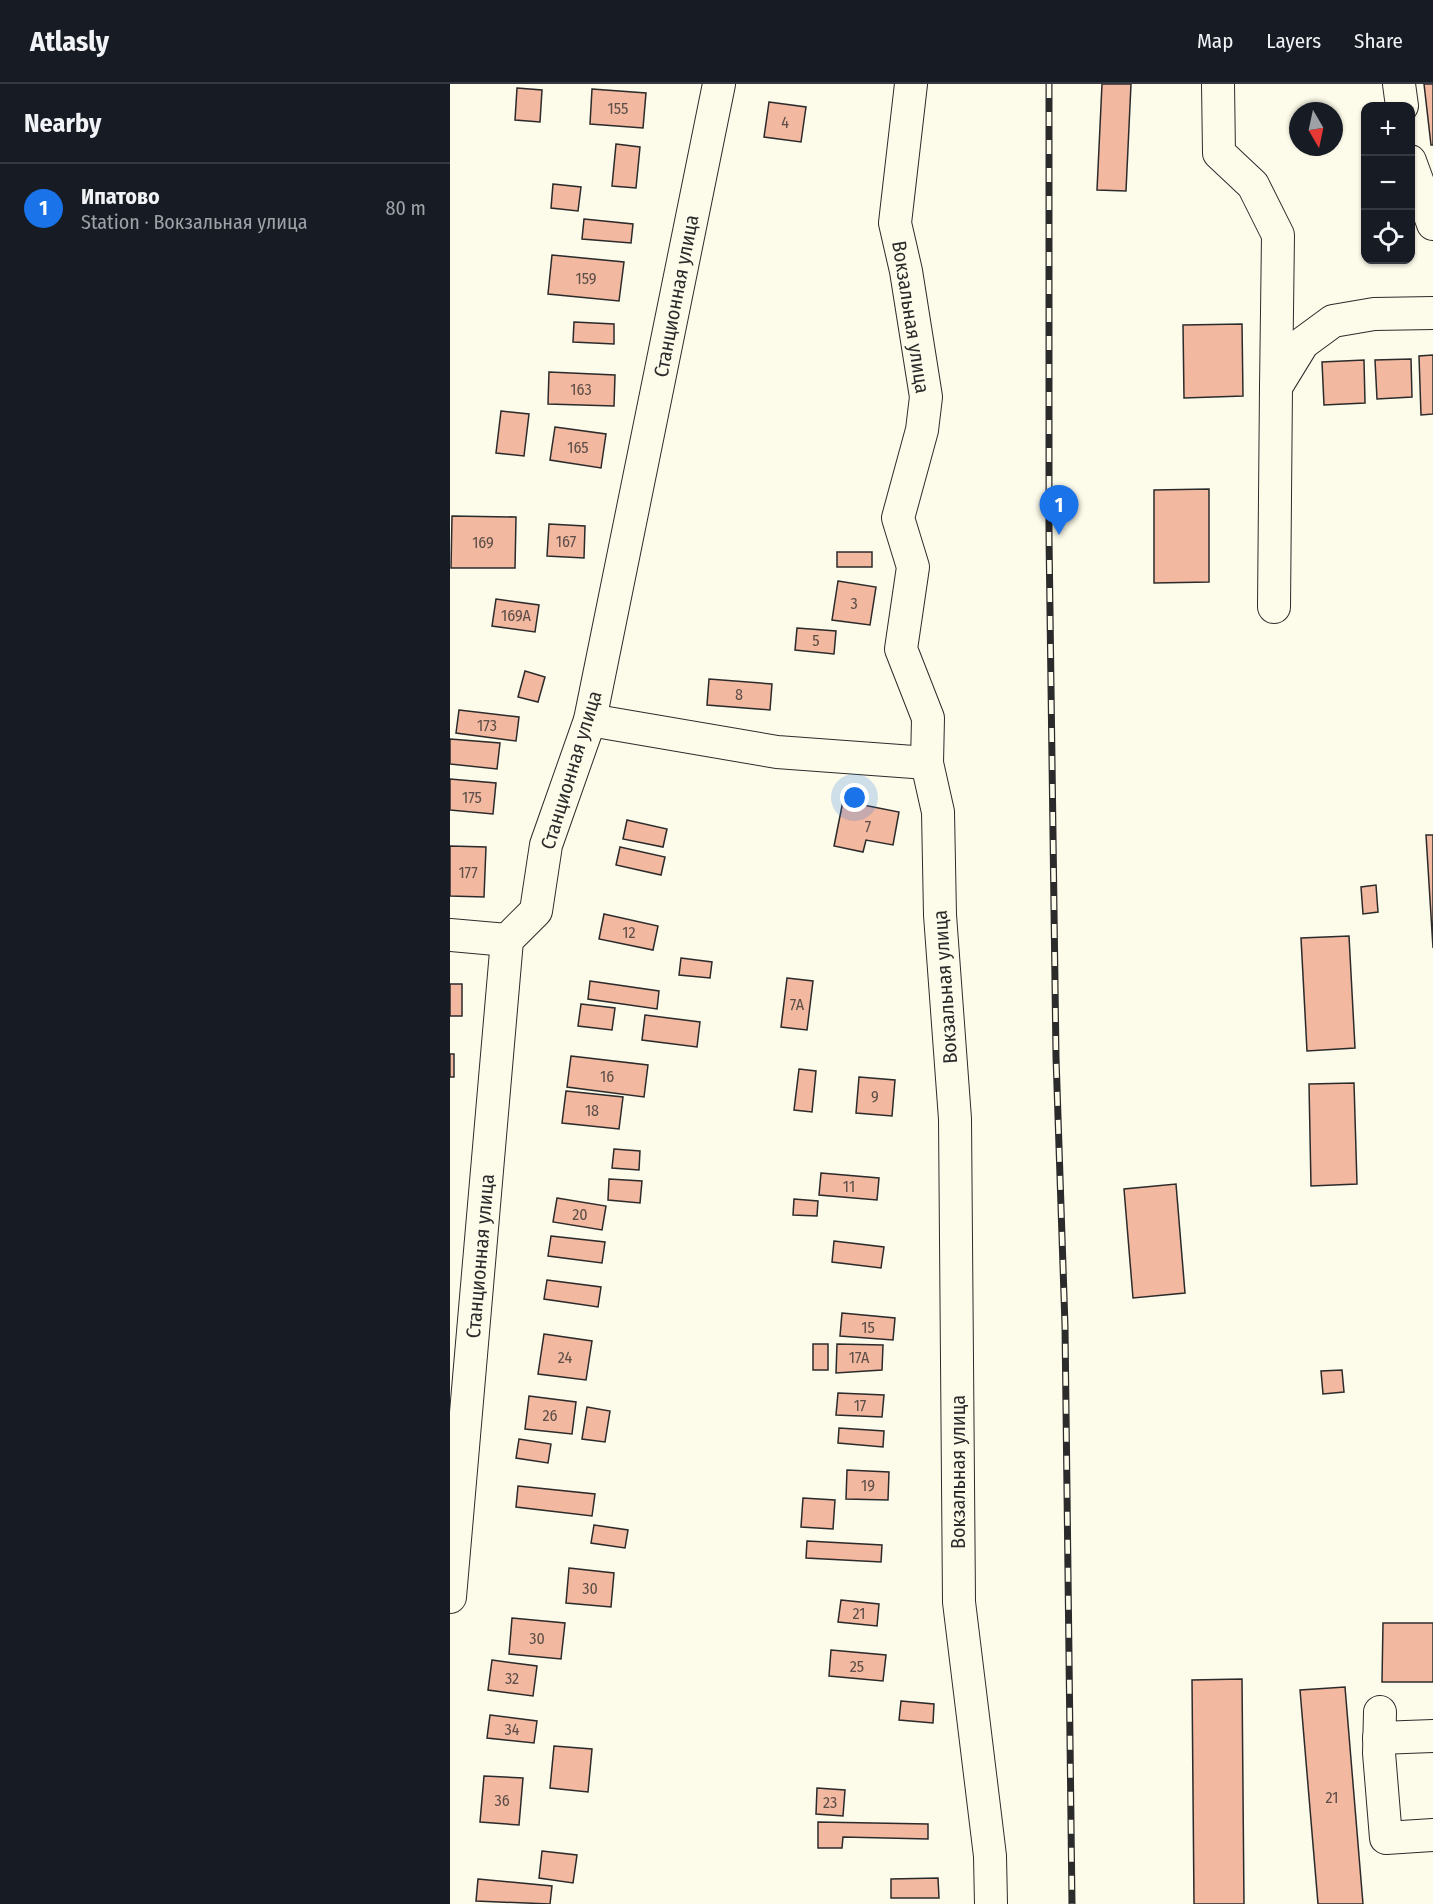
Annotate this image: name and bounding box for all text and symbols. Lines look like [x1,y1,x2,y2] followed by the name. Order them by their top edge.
[30,25,109,58] text: Atlasly
[1197,28,1233,54] text: Map
[1266,28,1321,54] text: Layers
[1354,28,1403,54] text: Share
[608,99,628,118] house number: 155
[1289,102,1343,156] north arrow
[1361,102,1415,264] map controls
[1361,102,1415,156] button: +
[24,108,101,139] text: Nearby
[781,113,789,132] house number: 4
[1361,156,1415,210] button: −
[81,183,160,210] text: Ипатово
[39,196,48,220] text: 1
[386,196,426,220] text: 80 m
[81,210,307,234] text: Station · Вокзальная улица
[1361,210,1415,264] button: locate
[649,213,703,379] street label: Станционная улица
[887,239,935,395] street label: Вокзальная улица
[575,269,597,288] house number: 159
[570,380,592,399] house number: 163
[567,438,589,457] house number: 165
[1040,486,1078,535] pin: 1
[556,532,577,551] house number: 167
[472,533,494,552] house number: 169
[850,594,858,613] house number: 3
[501,606,532,625] house number: 169А
[812,631,820,650] house number: 5
[735,685,743,704] house number: 8
[535,688,607,852] street label: Станционная улица
[477,716,497,735] house number: 173
[840,783,869,812] your location
[462,788,482,807] house number: 175
[865,817,872,836] house number: 7
[458,863,478,882] house number: 177
[928,909,962,1065] street label: Вокзальная улица
[622,923,636,942] house number: 12
[790,995,805,1014] house number: 7А
[600,1067,614,1086] house number: 16
[871,1087,879,1106] house number: 9
[585,1101,599,1120] house number: 18
[461,1173,499,1339] street label: Станционная улица
[843,1177,855,1196] house number: 11
[572,1205,588,1224] house number: 20
[861,1318,875,1337] house number: 15
[558,1348,572,1367] house number: 24
[849,1348,870,1367] house number: 17А
[946,1395,970,1549] street label: Вокзальная улица
[854,1396,867,1415] house number: 17
[543,1406,558,1425] house number: 26
[861,1476,875,1495] house number: 19
[582,1579,598,1598] house number: 30
[853,1604,865,1623] house number: 21
[529,1629,545,1648] house number: 30
[850,1657,864,1676] house number: 25
[505,1669,519,1688] house number: 32
[505,1720,520,1739] house number: 34
[1326,1788,1338,1807] house number: 21
[494,1791,510,1810] house number: 36
[823,1793,837,1812] house number: 23

